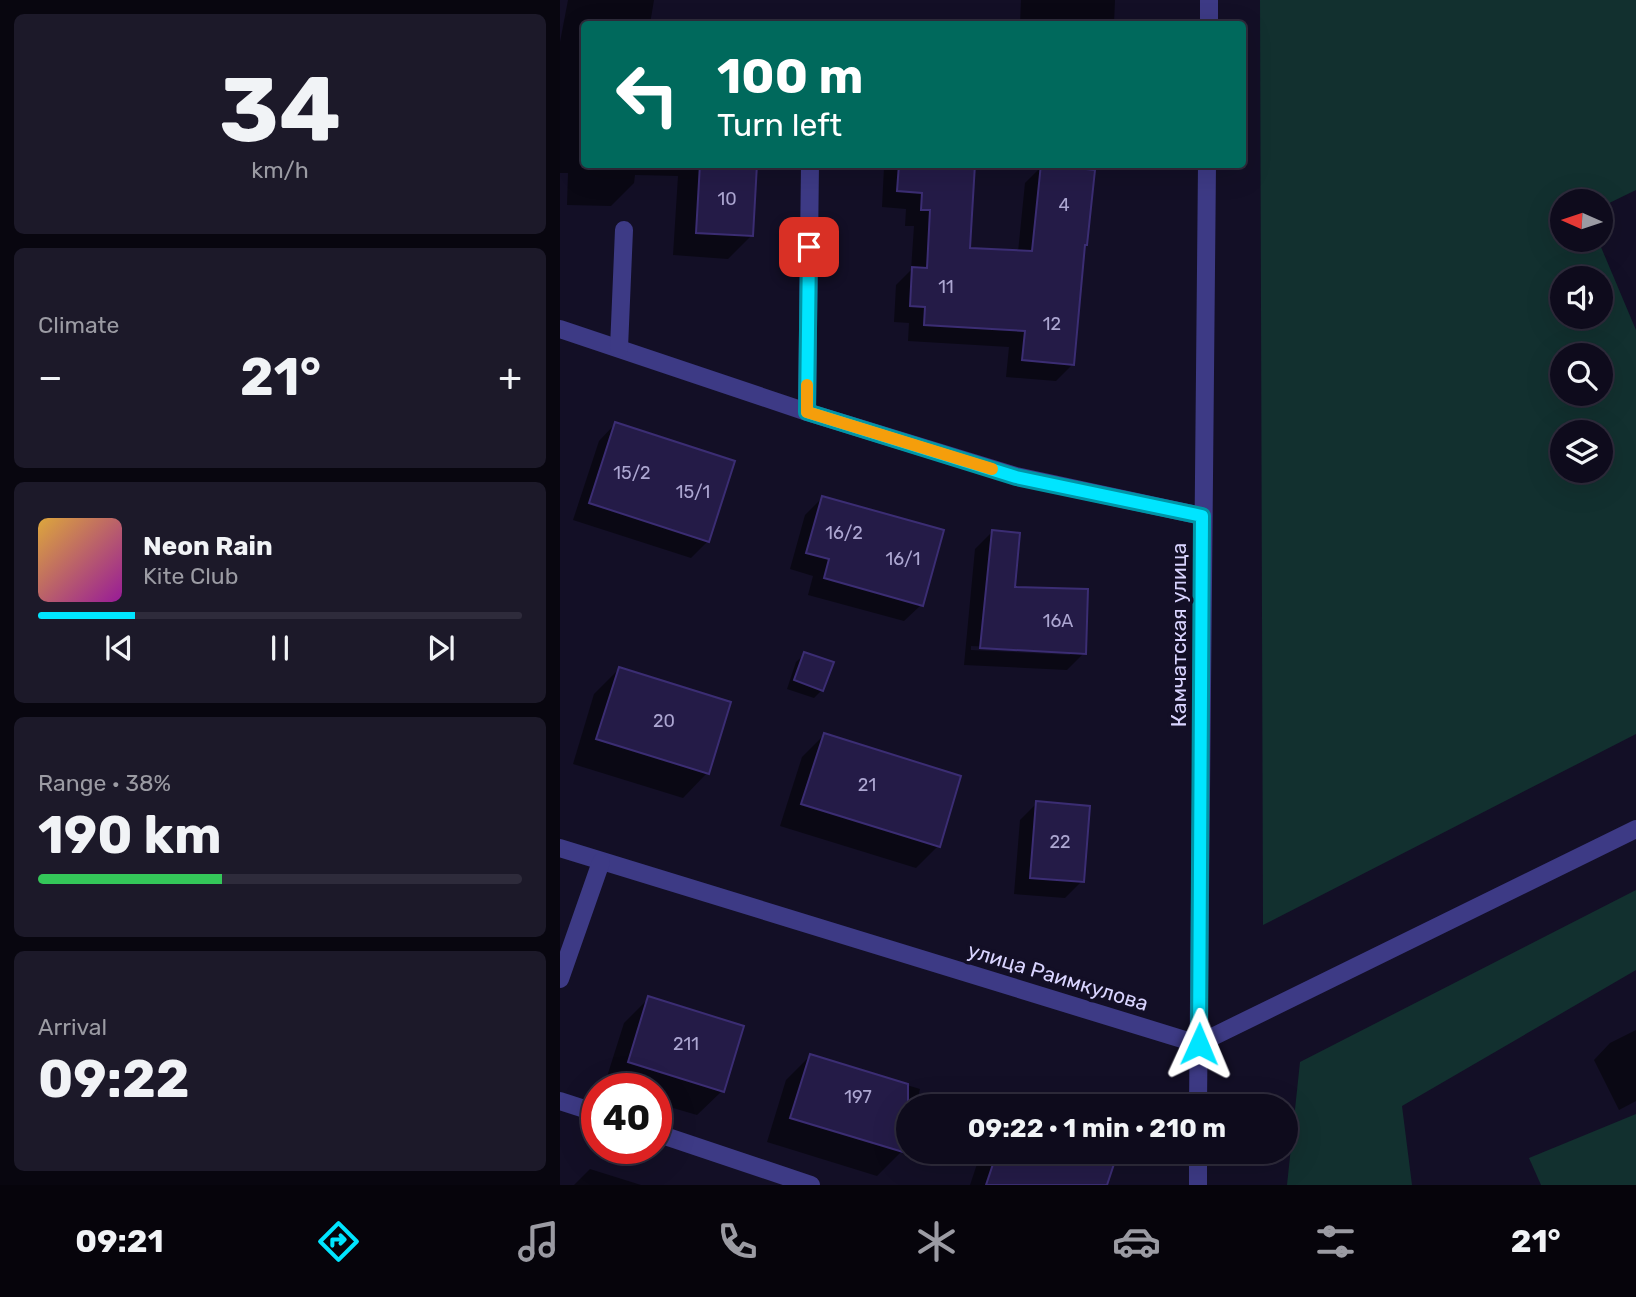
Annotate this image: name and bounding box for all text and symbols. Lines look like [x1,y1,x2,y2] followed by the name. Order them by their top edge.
[717,47,863,105] text: 100 m
[602,49,693,140] icon: left
[219,56,341,164] text: 34
[717,106,842,144] text: Turn left
[251,156,309,184] text: km/h
[717,188,737,210] house number: 10
[1550,189,1614,252] north arrow
[1550,189,1613,483] map controls
[1058,194,1070,216] house number: 4
[779,217,839,277] pin
[790,228,828,266] icon: arrive
[1550,266,1613,329] button: sound
[938,276,954,298] house number: 11
[38,311,119,339] text: Climate
[1043,313,1061,335] house number: 12
[1550,343,1613,406] button: search
[240,346,321,408] text: 21°
[38,354,63,400] text: −
[498,354,522,400] text: +
[1550,420,1613,483] button: layers
[613,462,651,484] house number: 15/2
[676,481,710,503] house number: 15/1
[825,522,863,544] house number: 16/2
[143,531,273,562] text: Neon Rain
[1166,543,1191,727] street label: Камчатская улица
[886,548,920,570] house number: 16/1
[143,562,238,590] text: Kite Club
[1043,610,1073,632] house number: 16А
[100,629,138,667] icon: previous
[261,629,299,667] icon: pause
[422,629,460,667] icon: next
[653,710,675,732] house number: 20
[38,769,171,797] text: Range · 38%
[858,774,876,796] house number: 21
[38,804,222,866] text: 190 km
[1049,831,1071,853] house number: 22
[965,937,1151,1016] street label: улица Раимкулова
[1162,1007,1236,1081] position arrow
[38,1013,107,1041] text: Arrival
[673,1033,699,1055] house number: 211
[38,1048,189,1110] text: 09:22
[581,1073,672,1164] speed limit sign: 40
[844,1086,872,1108] house number: 197
[968,1113,1226,1144] text: 09:22 · 1 min · 210 m
[314,1217,363,1266] icon: directions
[514,1217,563,1266] icon: music
[713,1217,762,1266] icon: phone
[912,1217,961,1266] icon: climate
[1112,1217,1161,1266] icon: car
[1311,1217,1360,1266] icon: filters
[75,1222,164,1260] text: 09:21
[1511,1222,1561,1260] text: 21°

